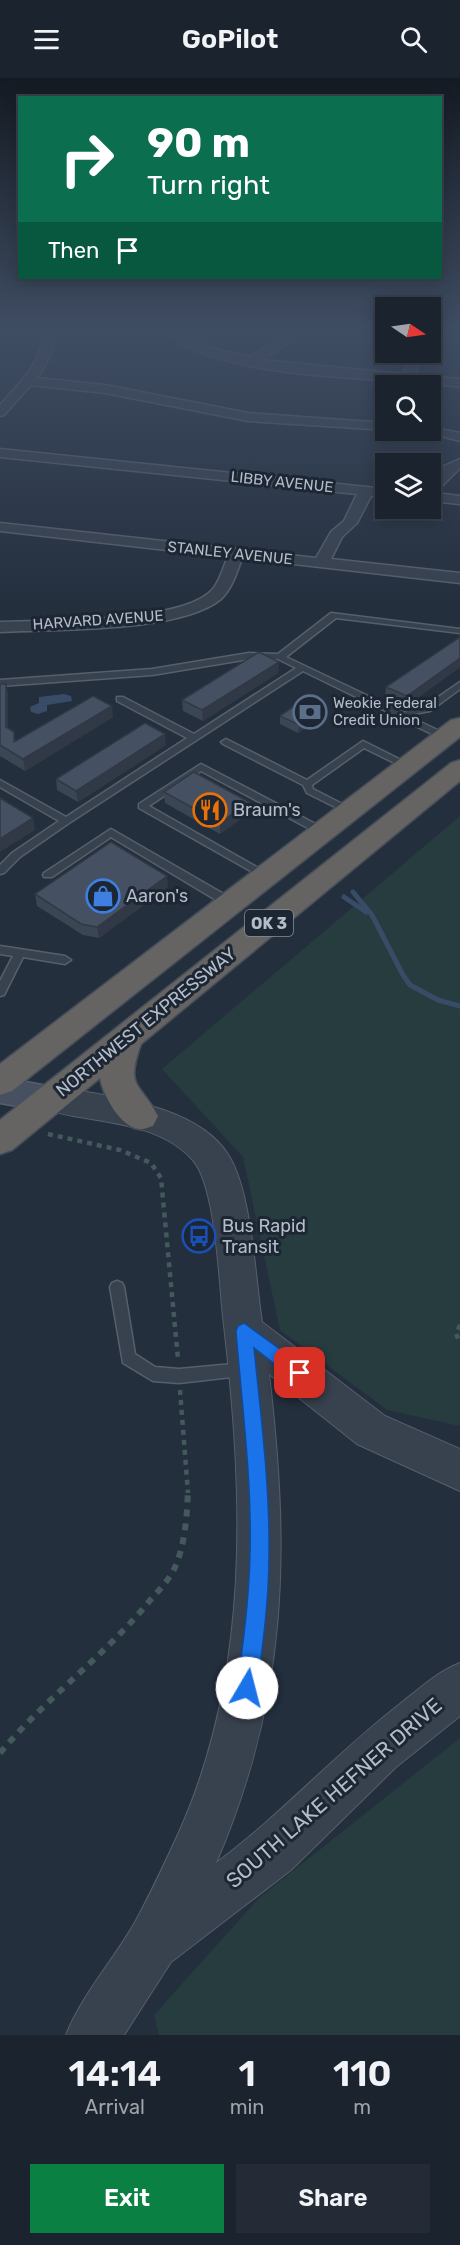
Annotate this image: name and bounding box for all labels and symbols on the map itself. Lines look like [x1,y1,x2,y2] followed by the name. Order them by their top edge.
[375,297,441,363] north arrow
[230,468,334,496] street label: LIBBY AVENUE
[167,537,293,569] street label: STANLEY AVENUE
[32,606,164,634] street label: HARVARD AVENUE
[292,694,328,730] bank icon: Weokie Federal Credit Union
[333,694,437,729] place label: Weokie Federal Credit Union
[192,792,228,828] restaurant icon: Braum's
[233,799,301,821] place label: Braum's
[85,878,121,914] shop icon: Aaron's
[126,885,188,907] place label: Aaron's
[245,910,293,936] road number: OK 3
[51,942,241,1101] street label: NORTHWEST EXPRESSWAY
[222,1215,306,1258] place label: Bus Rapid Transit
[181,1218,217,1254] bus stop icon: Bus Rapid Transit
[274,1347,325,1398] pin
[215,1656,279,1720] position arrow
[221,1692,447,1893] street label: SOUTH LAKE HEFNER DRIVE

